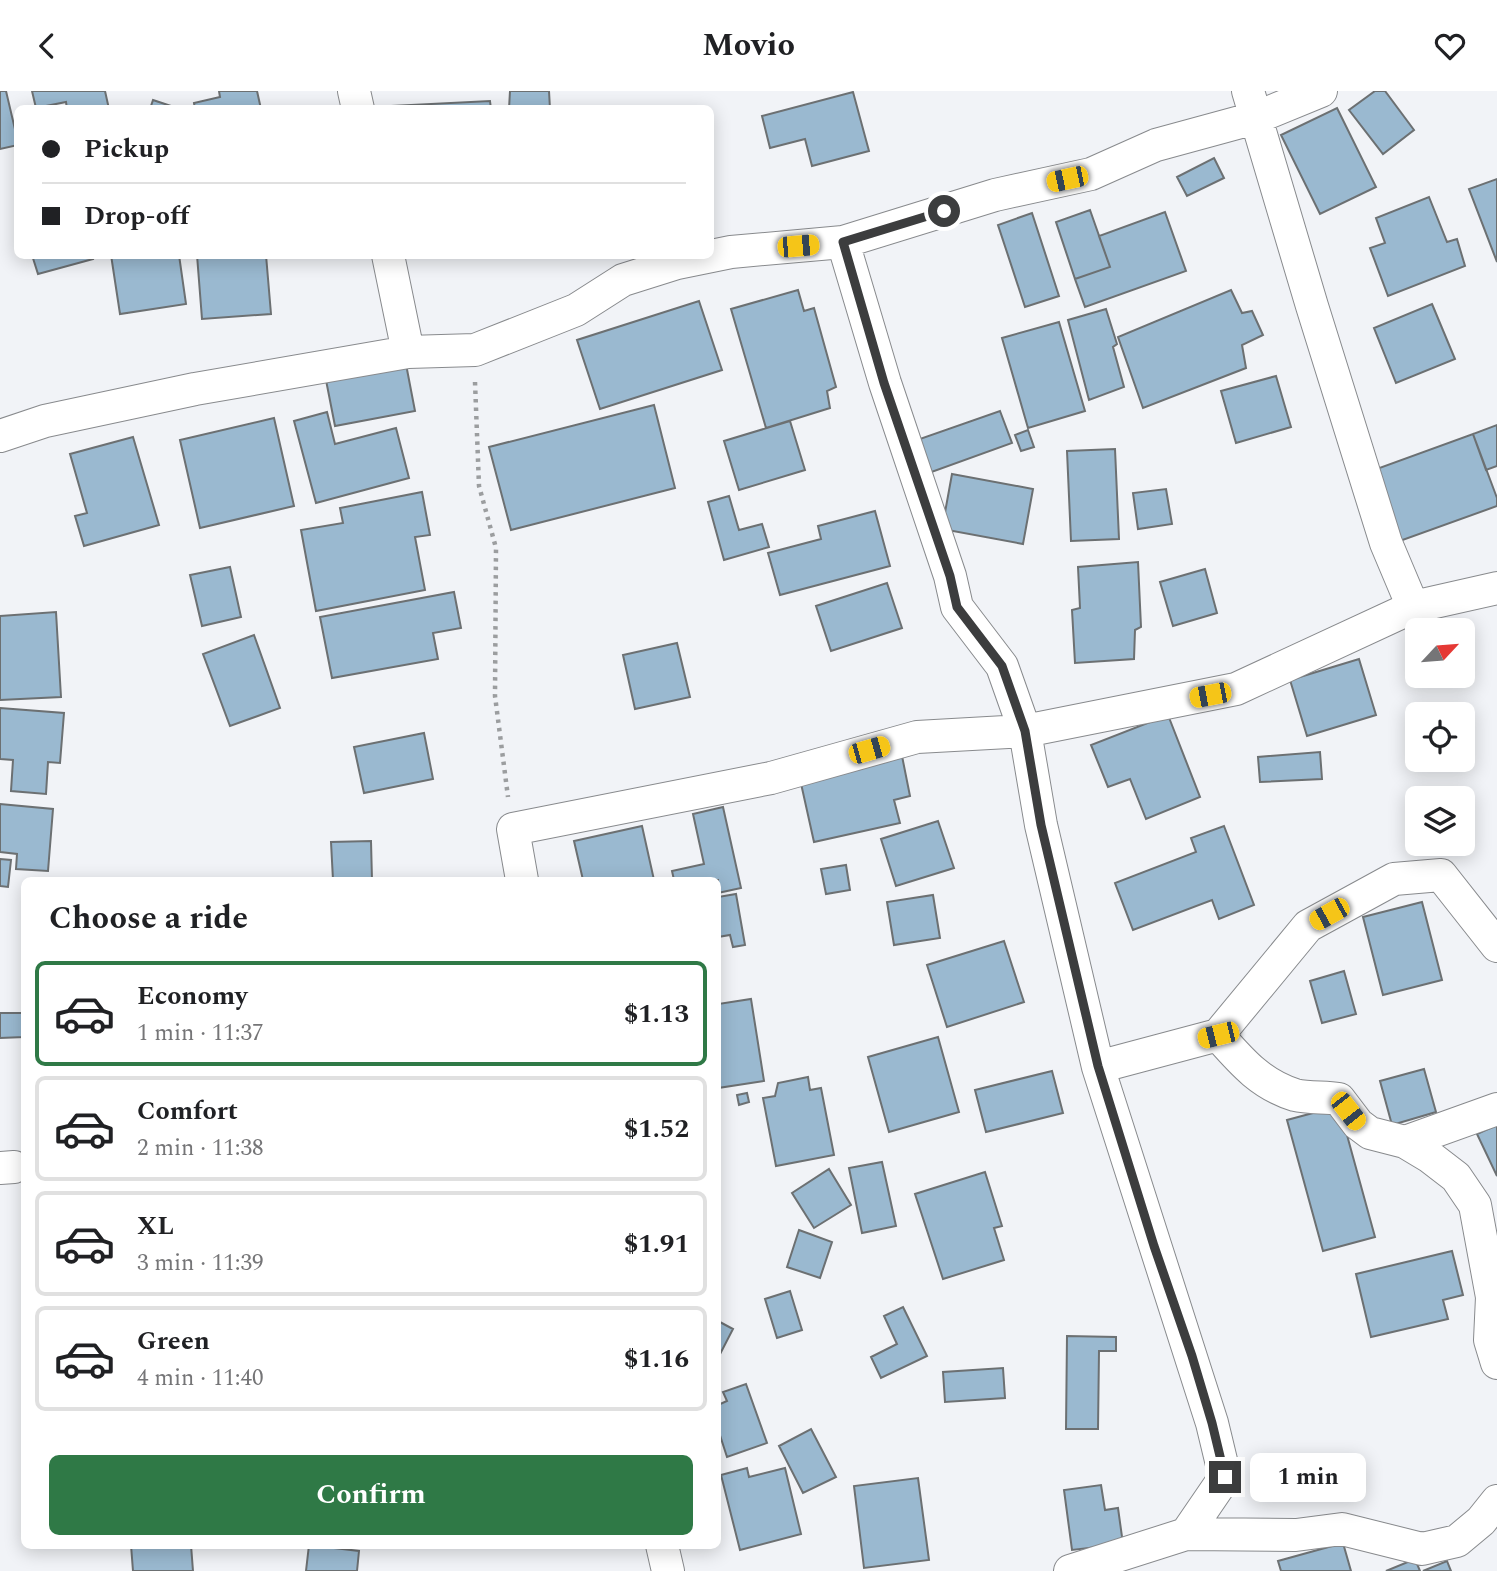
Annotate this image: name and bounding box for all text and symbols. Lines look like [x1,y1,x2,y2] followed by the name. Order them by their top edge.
[702,21,795,70] text: Movio
[28,27,66,65] icon: back
[1431,27,1469,65] icon: heart
[84,129,169,169] text: Pickup
[1045,164,1090,194] car
[928,195,960,227] route start
[84,196,189,236] text: Drop-off
[777,234,820,258] car
[1405,618,1475,688] north arrow
[1405,618,1475,856] map controls
[1188,681,1233,709] car
[1405,702,1475,772] button: locate
[846,734,893,766] car
[1405,786,1475,856] button: layers
[49,894,248,943] text: Choose a ride
[1306,895,1353,933] car
[137,976,247,1016] text: Economy
[53,982,116,1045] icon: car
[624,994,689,1034] text: $1.13
[137,1016,264,1051] text: 1 min · 11:37
[1196,1020,1241,1050] car
[1327,1088,1370,1134] car
[137,1091,238,1131] text: Comfort
[53,1097,116,1160] icon: car
[624,1109,689,1149] text: $1.52
[137,1131,264,1166] text: 2 min · 11:38
[137,1206,174,1246] text: XL
[53,1212,116,1275] icon: car
[624,1224,689,1264] text: $1.91
[137,1246,264,1281] text: 3 min · 11:39
[137,1321,210,1361] text: Green
[53,1327,116,1390] icon: car
[624,1339,689,1379] text: $1.16
[137,1361,264,1396] text: 4 min · 11:40
[1250,1453,1365,1501] callout: 1 min
[49,1455,693,1535] button: Confirm
[1277,1460,1339,1495] text: 1 min
[1209,1461,1241,1493] route end

